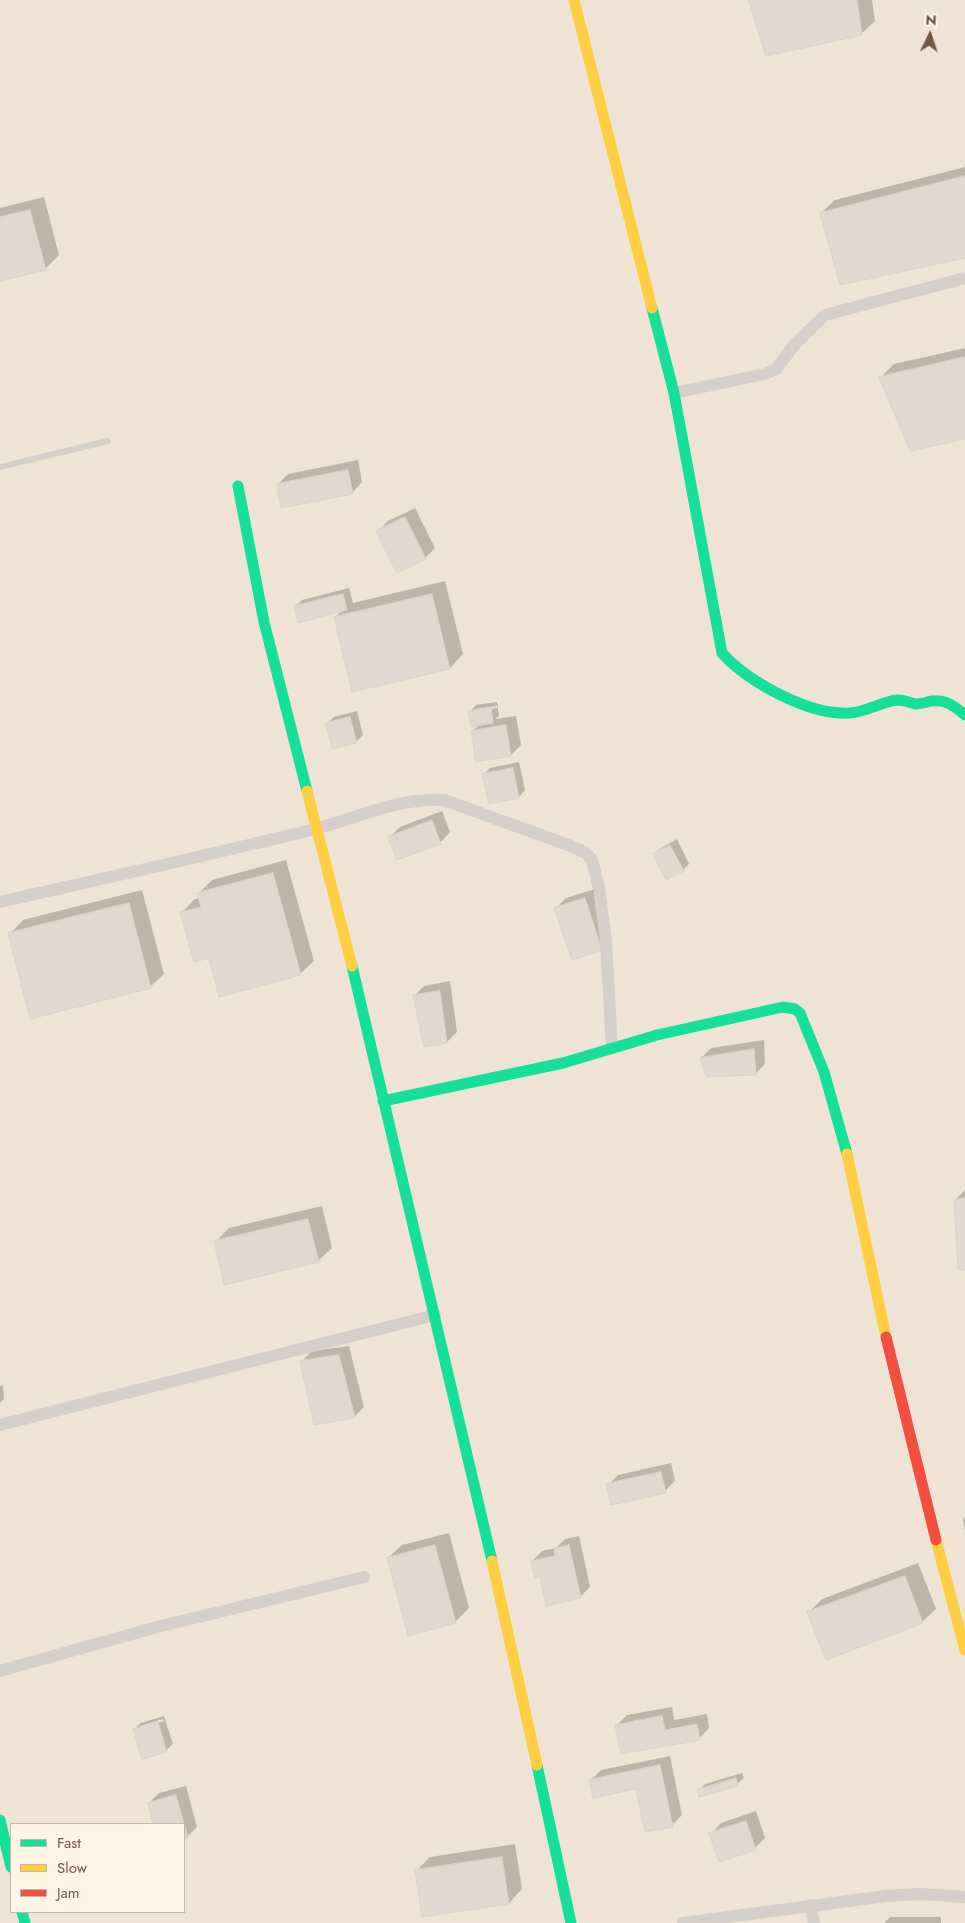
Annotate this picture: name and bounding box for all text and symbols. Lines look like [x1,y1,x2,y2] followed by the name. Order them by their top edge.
[905,10,955,60] north arrow
[925,10,937,30] text: N
[10,1823,185,1913] legend
[57,1832,81,1854] text: Fast
[57,1857,87,1879] text: Slow
[57,1882,80,1904] text: Jam

